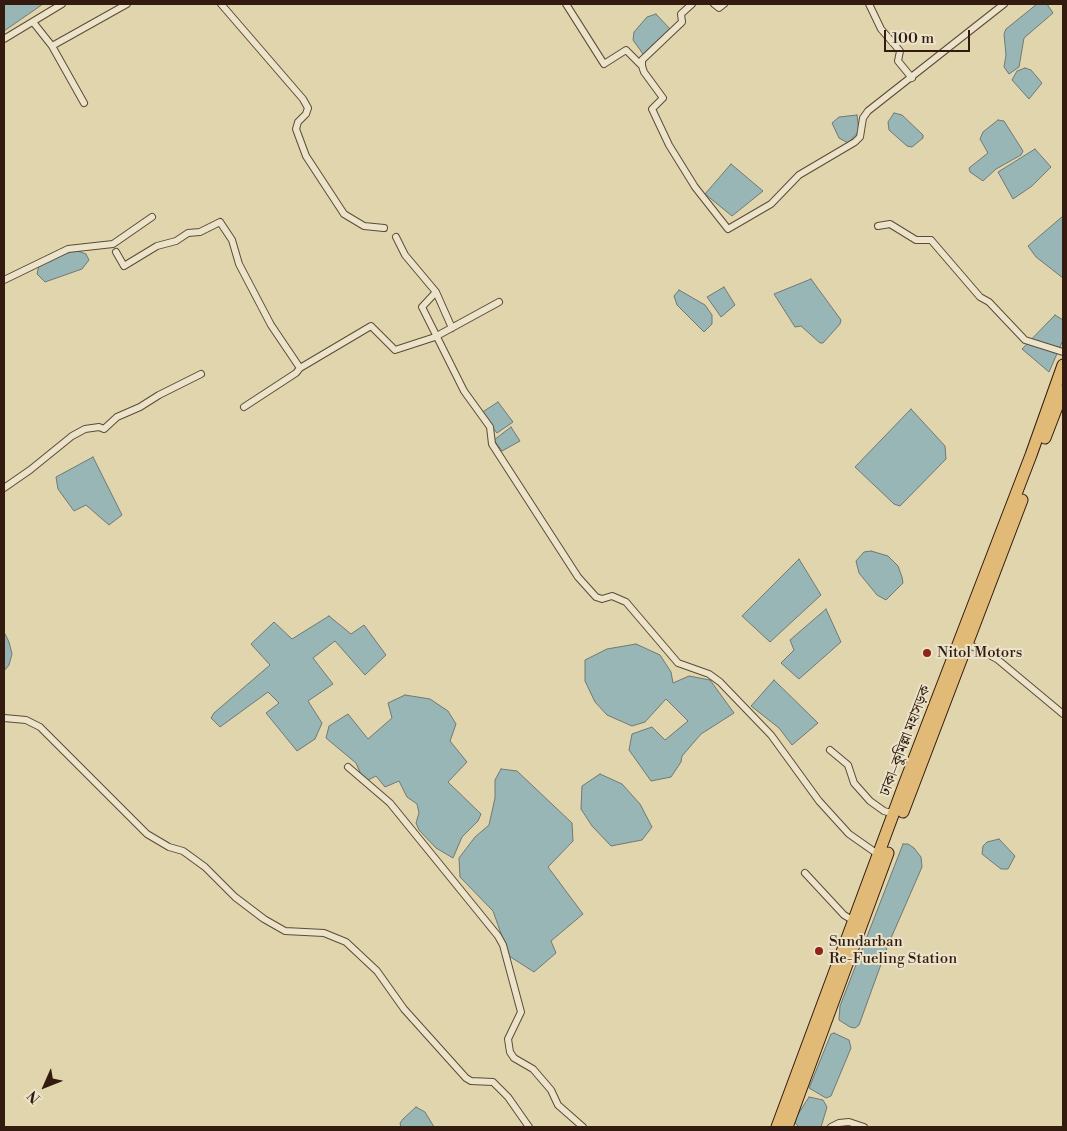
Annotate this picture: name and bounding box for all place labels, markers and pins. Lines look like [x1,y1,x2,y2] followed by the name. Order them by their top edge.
[937,644,1022,662] place label: Nitol Motors
[921,647,933,659] marker: Nitol Motors
[829,933,957,968] place label: Sundarban Re-Fueling Station
[813,945,825,957] marker: Sundarban Re-Fueling Station

